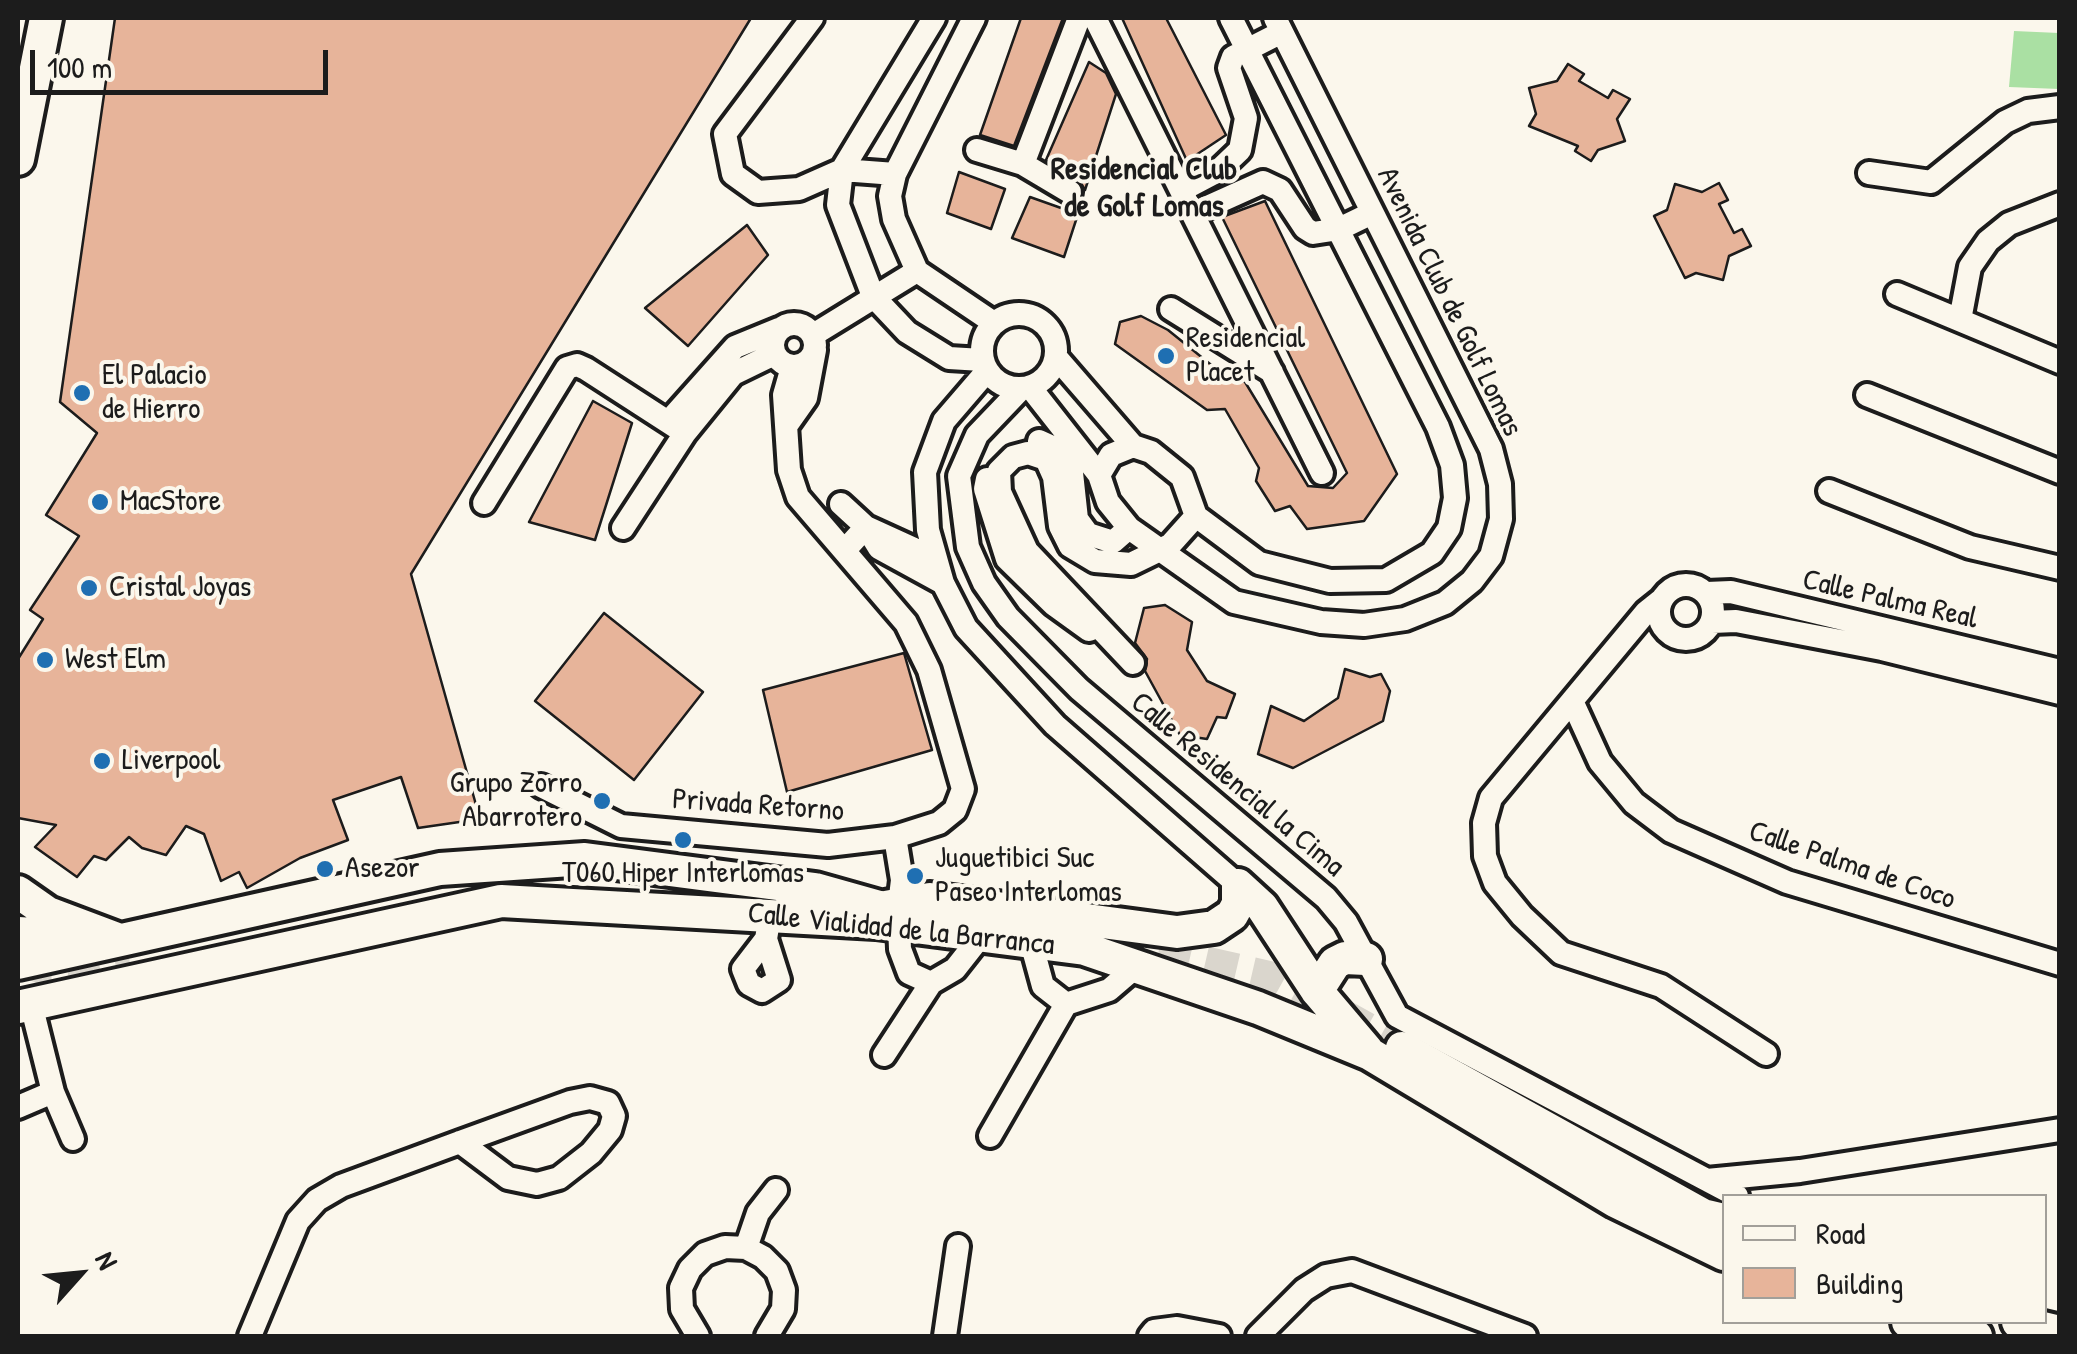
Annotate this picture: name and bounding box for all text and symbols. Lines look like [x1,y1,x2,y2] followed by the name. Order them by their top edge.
[35,30,332,92] scale bar
[47,47,112,87] text: 100 m
[1051,151,1237,226] district label: Residencial Club de Golf Lomas
[1368,162,1530,442] street label: Avenida Club de Golf Lomas
[1186,321,1305,392] place label: Residencial Placet
[1155,345,1177,367] marker: Residencial Placet
[102,358,207,428] place label: El Palacio de Hierro
[71,382,93,404] marker: El Palacio de Hierro
[120,484,221,520] place label: MacStore
[89,491,111,513] marker: MacStore
[1799,562,1981,638] street label: Calle Palma Real
[109,570,251,606] place label: Cristal Joyas
[78,577,100,599] marker: Cristal Joyas
[65,642,166,678] place label: West Elm
[34,649,56,671] marker: West Elm
[1123,685,1351,885] street label: Calle Residencial la Cima
[122,743,220,779] place label: Liverpool
[91,750,113,772] marker: Liverpool
[450,766,582,836] place label: Grupo Zorro Abarrotero
[671,782,845,830] street label: Privada Retorno
[591,790,613,812] marker: Grupo Zorro Abarrotero
[1744,814,1960,918] street label: Calle Palma de Coco
[672,829,694,851] marker: T060 Hiper Interlomas
[935,841,1122,912] place label: Juguetibici Suc Paseo Interlomas
[345,851,420,887] place label: Asezor
[562,856,804,892] place label: T060 Hiper Interlomas
[314,858,336,880] marker: Asezor
[904,865,926,887] marker: Juguetibici Suc Paseo Interlomas
[746,896,1056,964] street label: Calle Vialidad de la Barranca
[1722,1194,2047,1324] legend
[1816,1213,1865,1253] text: Road
[30,1224,130,1324] north arrow
[86,1245,127,1276] text: N
[1816,1263,1903,1303] text: Building

